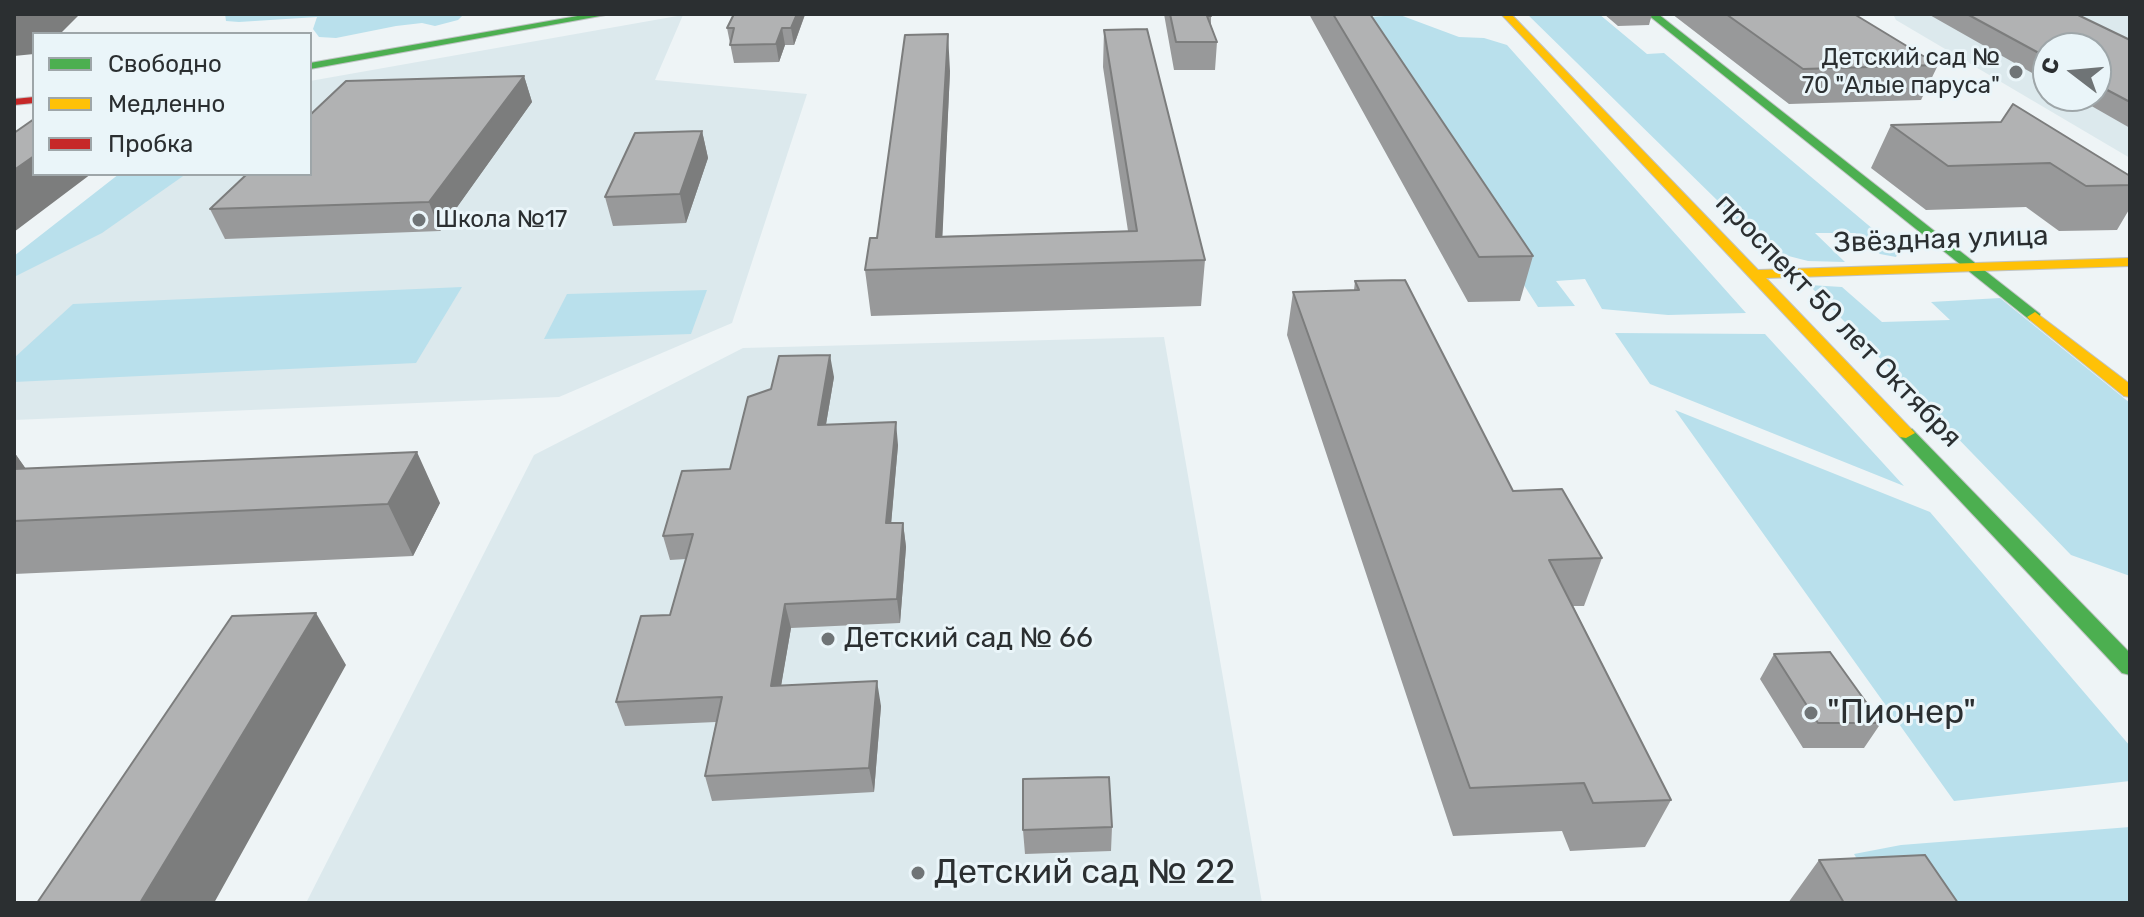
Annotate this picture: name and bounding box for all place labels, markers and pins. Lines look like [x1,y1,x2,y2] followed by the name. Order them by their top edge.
[1802,44,2000,100] place label: Детский сад № 70 "Алые паруса"
[2007,63,2025,81] marker: Детский сад № 70 "Алые паруса"
[435,206,567,234] place label: Школа №17
[410,211,428,229] marker: Школа №17
[844,622,1093,656] place label: Детский сад № 66
[819,630,837,648] marker: Детский сад № 66
[1827,693,1976,733] place label: "Пионер"
[1802,704,1820,722] marker: "Пионер"
[934,853,1235,893] place label: Детский сад № 22
[909,864,927,882] marker: Детский сад № 22

